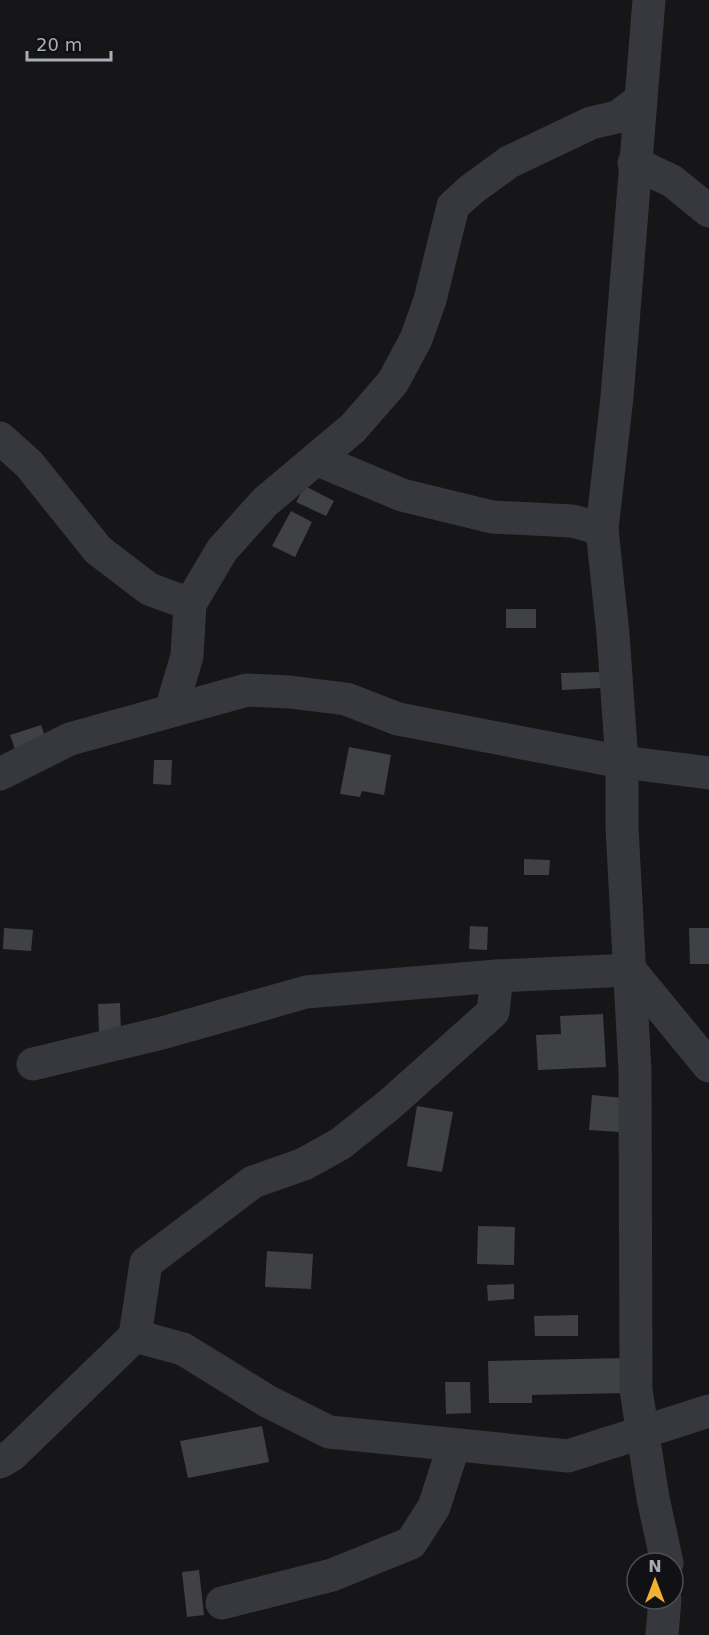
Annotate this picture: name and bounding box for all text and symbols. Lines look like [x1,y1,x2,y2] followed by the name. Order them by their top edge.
[27,24,111,62] scale bar
[36,34,82,55] text: 20 m
[625,1551,685,1611] north arrow
[648,1557,662,1576] text: N

